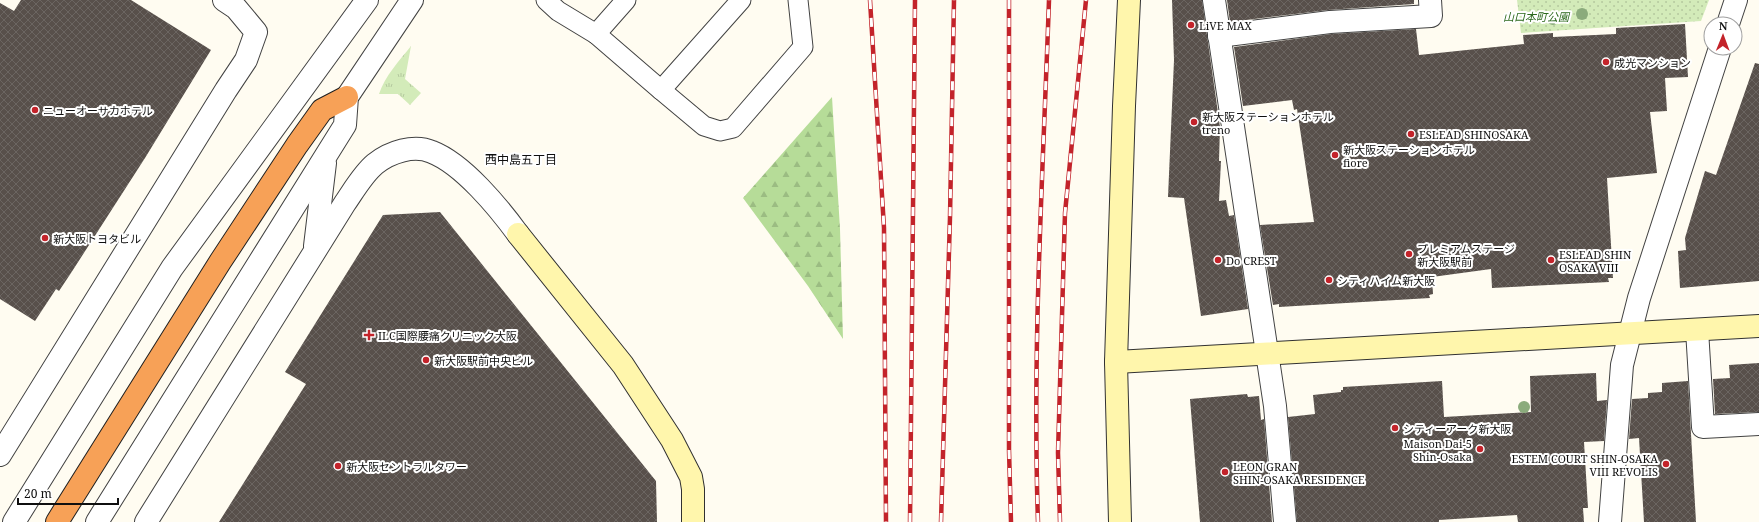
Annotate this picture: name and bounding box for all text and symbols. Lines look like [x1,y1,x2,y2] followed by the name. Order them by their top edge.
[1503,9,1571,24] park label: 山口本町公園
[1703,16,1743,56] north arrow
[1199,18,1253,33] place label: LiVE MAX
[1719,18,1728,33] text: N
[1186,20,1196,30] marker: LiVE MAX
[1614,55,1691,70] place label: 成光マンション
[1601,57,1611,67] marker: 成光マンション
[43,103,153,118] place label: ニューオーサカホテル
[30,105,40,115] marker: ニューオーサカホテル
[1202,109,1334,137] place label: 新大阪ステーションホテル treno
[1189,117,1199,127] marker: 新大阪ステーションホテル treno
[1419,127,1529,142] place label: ESLEAD SHINOSAKA
[1406,129,1416,139] marker: ESLEAD SHINOSAKA
[1343,142,1475,170] place label: 新大阪ステーションホテル fiore
[1330,150,1340,160] marker: 新大阪ステーションホテル fiore
[485,151,557,168] district label: 西中島五丁目
[53,231,141,246] place label: 新大阪トヨタビル
[40,233,50,243] marker: 新大阪トヨタビル
[1417,241,1515,269] place label: プレミアムステージ 新大阪駅前
[1559,247,1632,275] place label: ESLEAD SHIN OSAKA VIII
[1404,249,1414,259] marker: プレミアムステージ 新大阪駅前
[1226,253,1277,268] place label: Do CREST
[1213,255,1223,265] marker: Do CREST
[1546,255,1556,265] marker: ESLEAD SHIN OSAKA VIII
[1337,273,1435,288] place label: シティハイム新大阪
[1324,275,1334,285] marker: シティハイム新大阪
[378,328,517,343] place label: ILC国際腰痛クリニック大阪
[363,329,375,341] marker: ILC国際腰痛クリニック大阪
[434,353,533,368] place label: 新大阪駅前中央ビル
[421,355,431,365] marker: 新大阪駅前中央ビル
[1403,421,1511,436] place label: シティーアーク新大阪
[1390,423,1400,433] marker: シティーアーク新大阪
[1403,436,1472,464] place label: Maison Dai-5 Shin-Osaka
[1475,444,1485,454] marker: Maison Dai-5 Shin-Osaka
[1512,451,1658,479] place label: ESTEM COURT SHIN-OSAKA VIII REVOLIS
[346,459,467,474] place label: 新大阪セントラルタワー
[1233,459,1365,487] place label: LEON GRAN SHIN-OSAKA RESIDENCE
[1661,459,1671,469] marker: ESTEM COURT SHIN-OSAKA VIII REVOLIS
[333,461,343,471] marker: 新大阪セントラルタワー
[1220,467,1230,477] marker: LEON GRAN SHIN-OSAKA RESIDENCE
[18,480,118,506] scale bar
[24,485,52,502] text: 20 m

